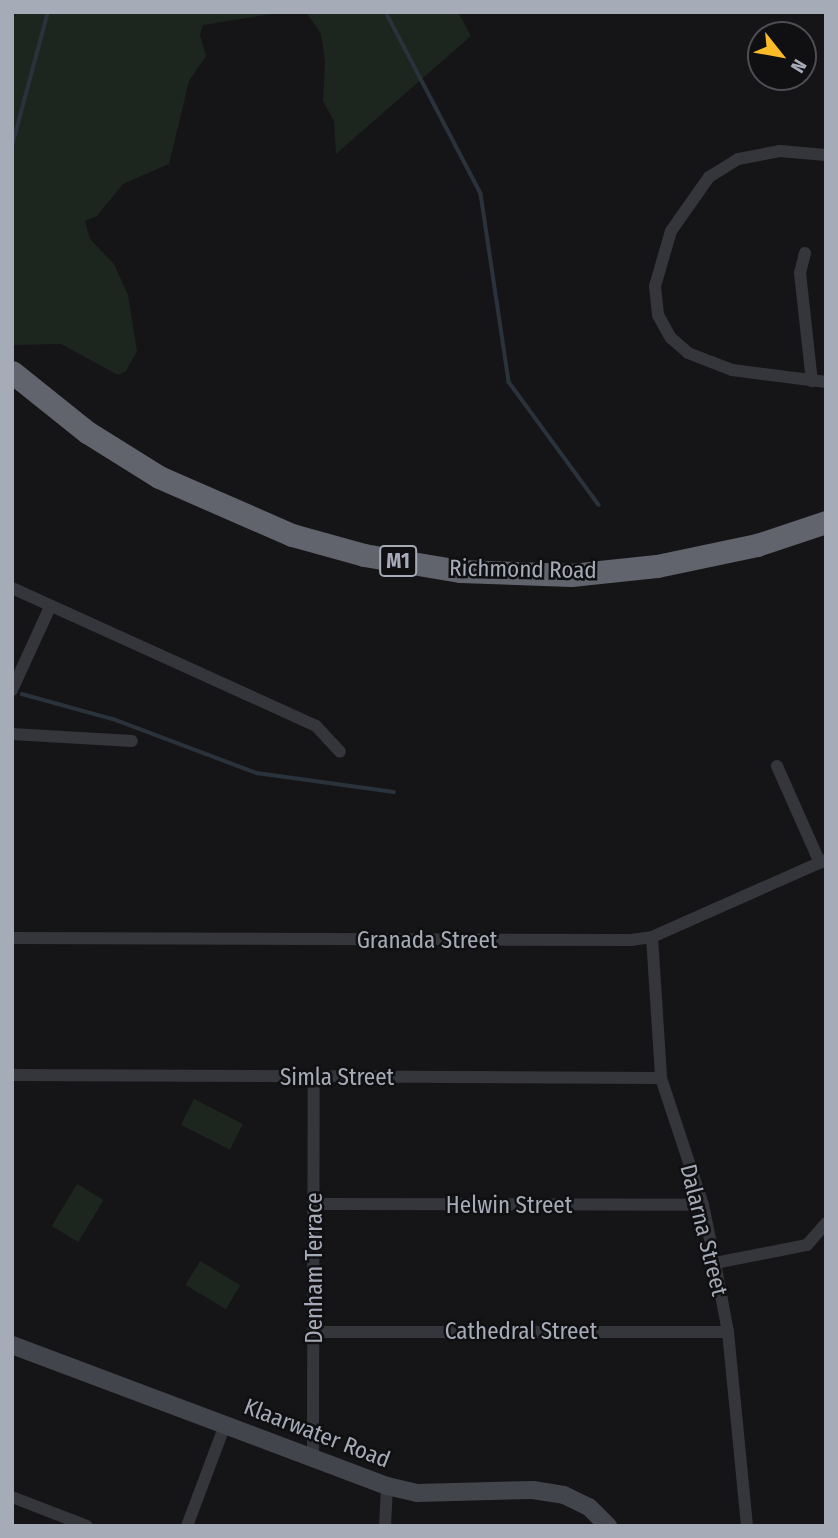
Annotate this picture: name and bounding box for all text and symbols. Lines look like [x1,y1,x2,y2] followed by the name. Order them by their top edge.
[747,21,817,91] north arrow
[786,55,812,77] text: N
[379,544,417,578] road number: M1
[449,554,597,584] street label: Richmond Road
[357,926,497,954] street label: Granada Street
[280,1063,394,1091] street label: Simla Street
[674,1161,734,1299] street label: Dalarna Street
[446,1191,572,1219] street label: Helwin Street
[300,1192,328,1344] street label: Denham Terrace
[445,1317,597,1345] street label: Cathedral Street
[240,1392,394,1474] street label: Klaarwater Road

